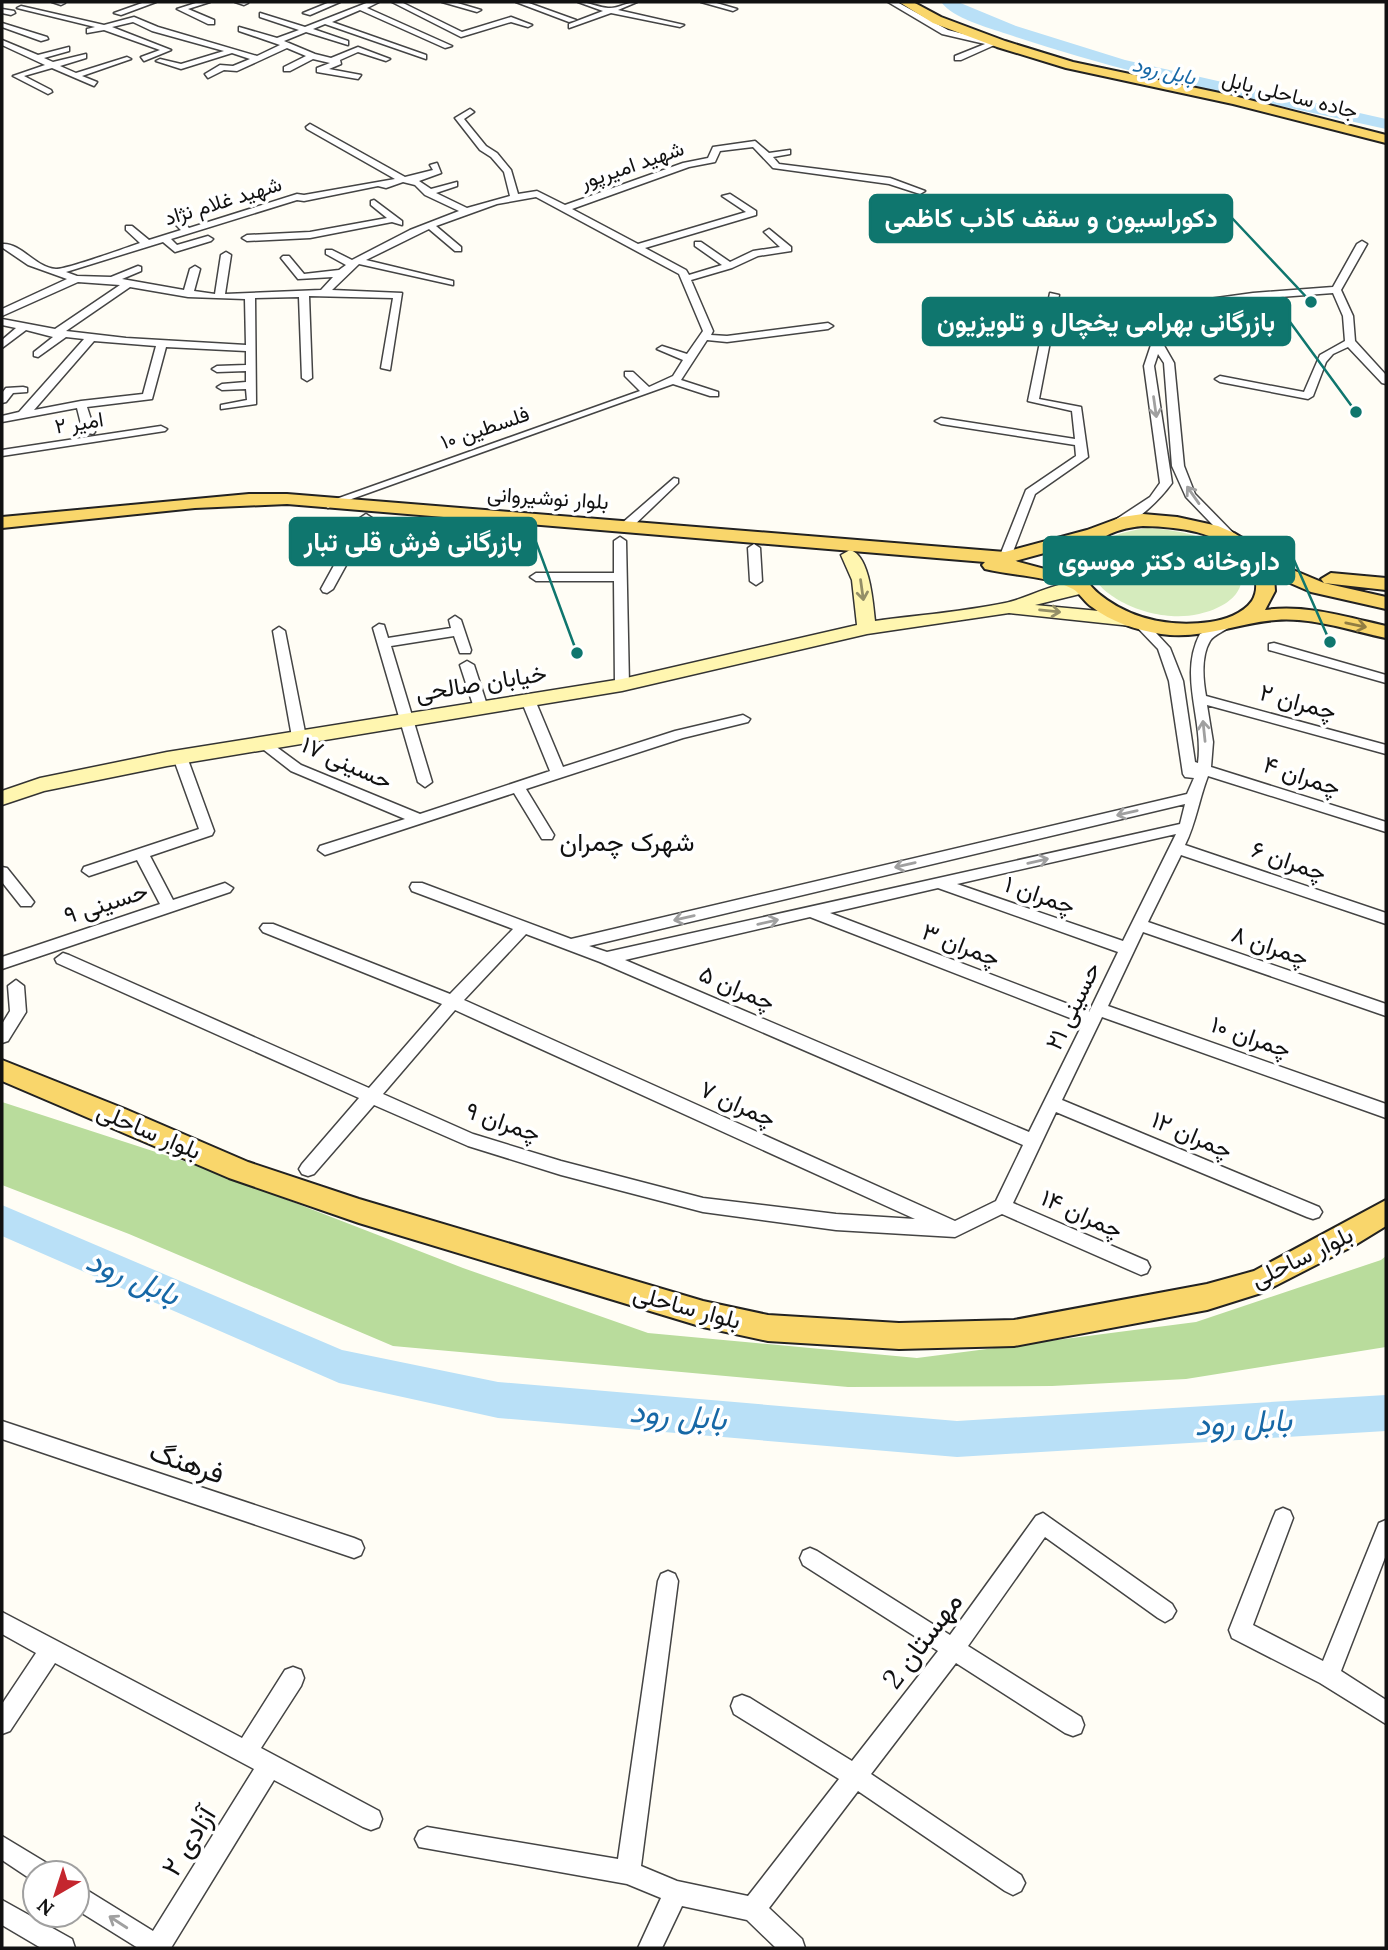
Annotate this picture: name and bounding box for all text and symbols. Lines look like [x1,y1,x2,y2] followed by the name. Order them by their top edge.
[1130,50,1199,91] water label: بابل رود
[1220,65,1361,124] street label: جاده ساحلی بابل
[575,134,688,196] street label: شهید امیرپور
[161,170,285,232] street label: شهید غلام نژاد
[870,195,1232,242] callout: دکوراسیون و سقف کاذب کاظمی
[884,201,1218,234] text: دکوراسیون و سقف کاذب کاظمی
[923,298,1290,345] callout: بازرگانی بهرامی یخچال و تلویزیون
[937,305,1275,340] text: بازرگانی بهرامی یخچال و تلویزیون
[1149,395,1162,418] one-way arrow
[437,400,533,455] street label: فلسطین ۱۰
[53,405,105,440] street label: امیر ۲
[486,480,610,515] street label: بلوار نوشیروانی
[1186,486,1200,505] one-way arrow
[290,518,536,565] callout: بازرگانی فرش قلی تبار
[303,525,522,558] text: بازرگانی فرش قلی تبار
[1044,537,1294,584] callout: داروخانه دکتر موسوی
[1058,544,1280,577] text: داروخانه دکتر موسوی
[856,578,869,601] one-way arrow
[1038,605,1061,618] one-way arrow
[1344,619,1367,633] one-way arrow
[413,657,549,708] street label: خيابان صالحی
[1256,676,1340,728] street label: چمران ۲
[1198,721,1211,743] one-way arrow
[297,729,397,796] street label: حسینی ۱۷
[1259,749,1345,803] street label: چمران ۴
[1116,807,1139,820] one-way arrow
[560,825,694,860] district label: شهرک چمران
[1247,833,1331,889] street label: چمران ۶
[1026,853,1049,867] one-way arrow
[894,859,917,873] one-way arrow
[1001,868,1079,922] street label: چمران ۱
[60,874,152,931] street label: حسینی ٩
[673,912,696,925] one-way arrow
[756,914,779,928] one-way arrow
[917,915,1005,975] street label: چمران ۳
[1227,918,1313,974] street label: چمران ۸
[1038,957,1107,1055] street label: حسینی ۲۱
[694,958,780,1018] street label: چمران ۵
[1207,1008,1295,1066] street label: چمران ۱۰
[695,1073,781,1135] street label: چمران ۷
[461,1094,545,1150] street label: چمران ۹
[93,1095,206,1166] street label: بلوار ساحلی
[1147,1104,1237,1166] street label: چمران ۱۲
[1036,1182,1128,1246] street label: چمران ۱۴
[1246,1219,1358,1295] street label: بلوار ساحلی
[80,1239,187,1315] water label: بابل رود
[630,1277,744,1336] street label: بلوار ساحلی
[628,1390,730,1439] water label: بابل رود
[1193,1398,1294,1445] water label: بابل رود
[145,1432,229,1492] street label: فرهنگ
[874,1584,970,1696] street label: مهستان 2
[153,1797,225,1883] street label: آزادی ۲
[21,1859,91,1929] north arrow
[32,1893,59,1921] text: N
[109,1915,128,1929] one-way arrow

